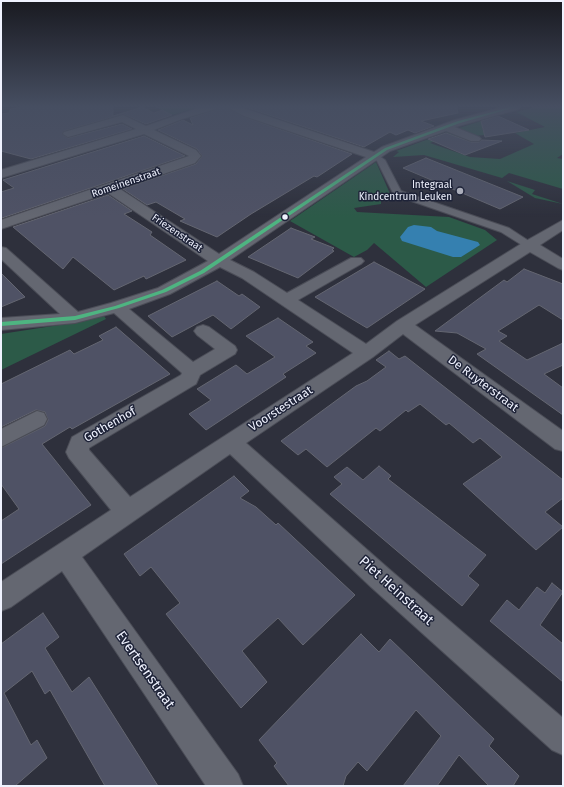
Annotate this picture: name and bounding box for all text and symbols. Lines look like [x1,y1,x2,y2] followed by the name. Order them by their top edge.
[90,166,162,200] street label: Romeinenstraat
[359,179,452,202] place label: Integraal Kindcentrum Leuken
[455,186,465,196] marker: Integraal Kindcentrum Leuken
[149,212,205,254] street label: Friezenstraat
[280,212,290,222] unlabelled marker
[445,353,521,415] street label: De Ruyterstraat
[247,383,315,435] street label: Voorstestraat
[81,404,139,446] street label: Gothenhof
[355,553,437,629] street label: Piet Heinstraat
[112,628,178,712] street label: Evertsenstraat

